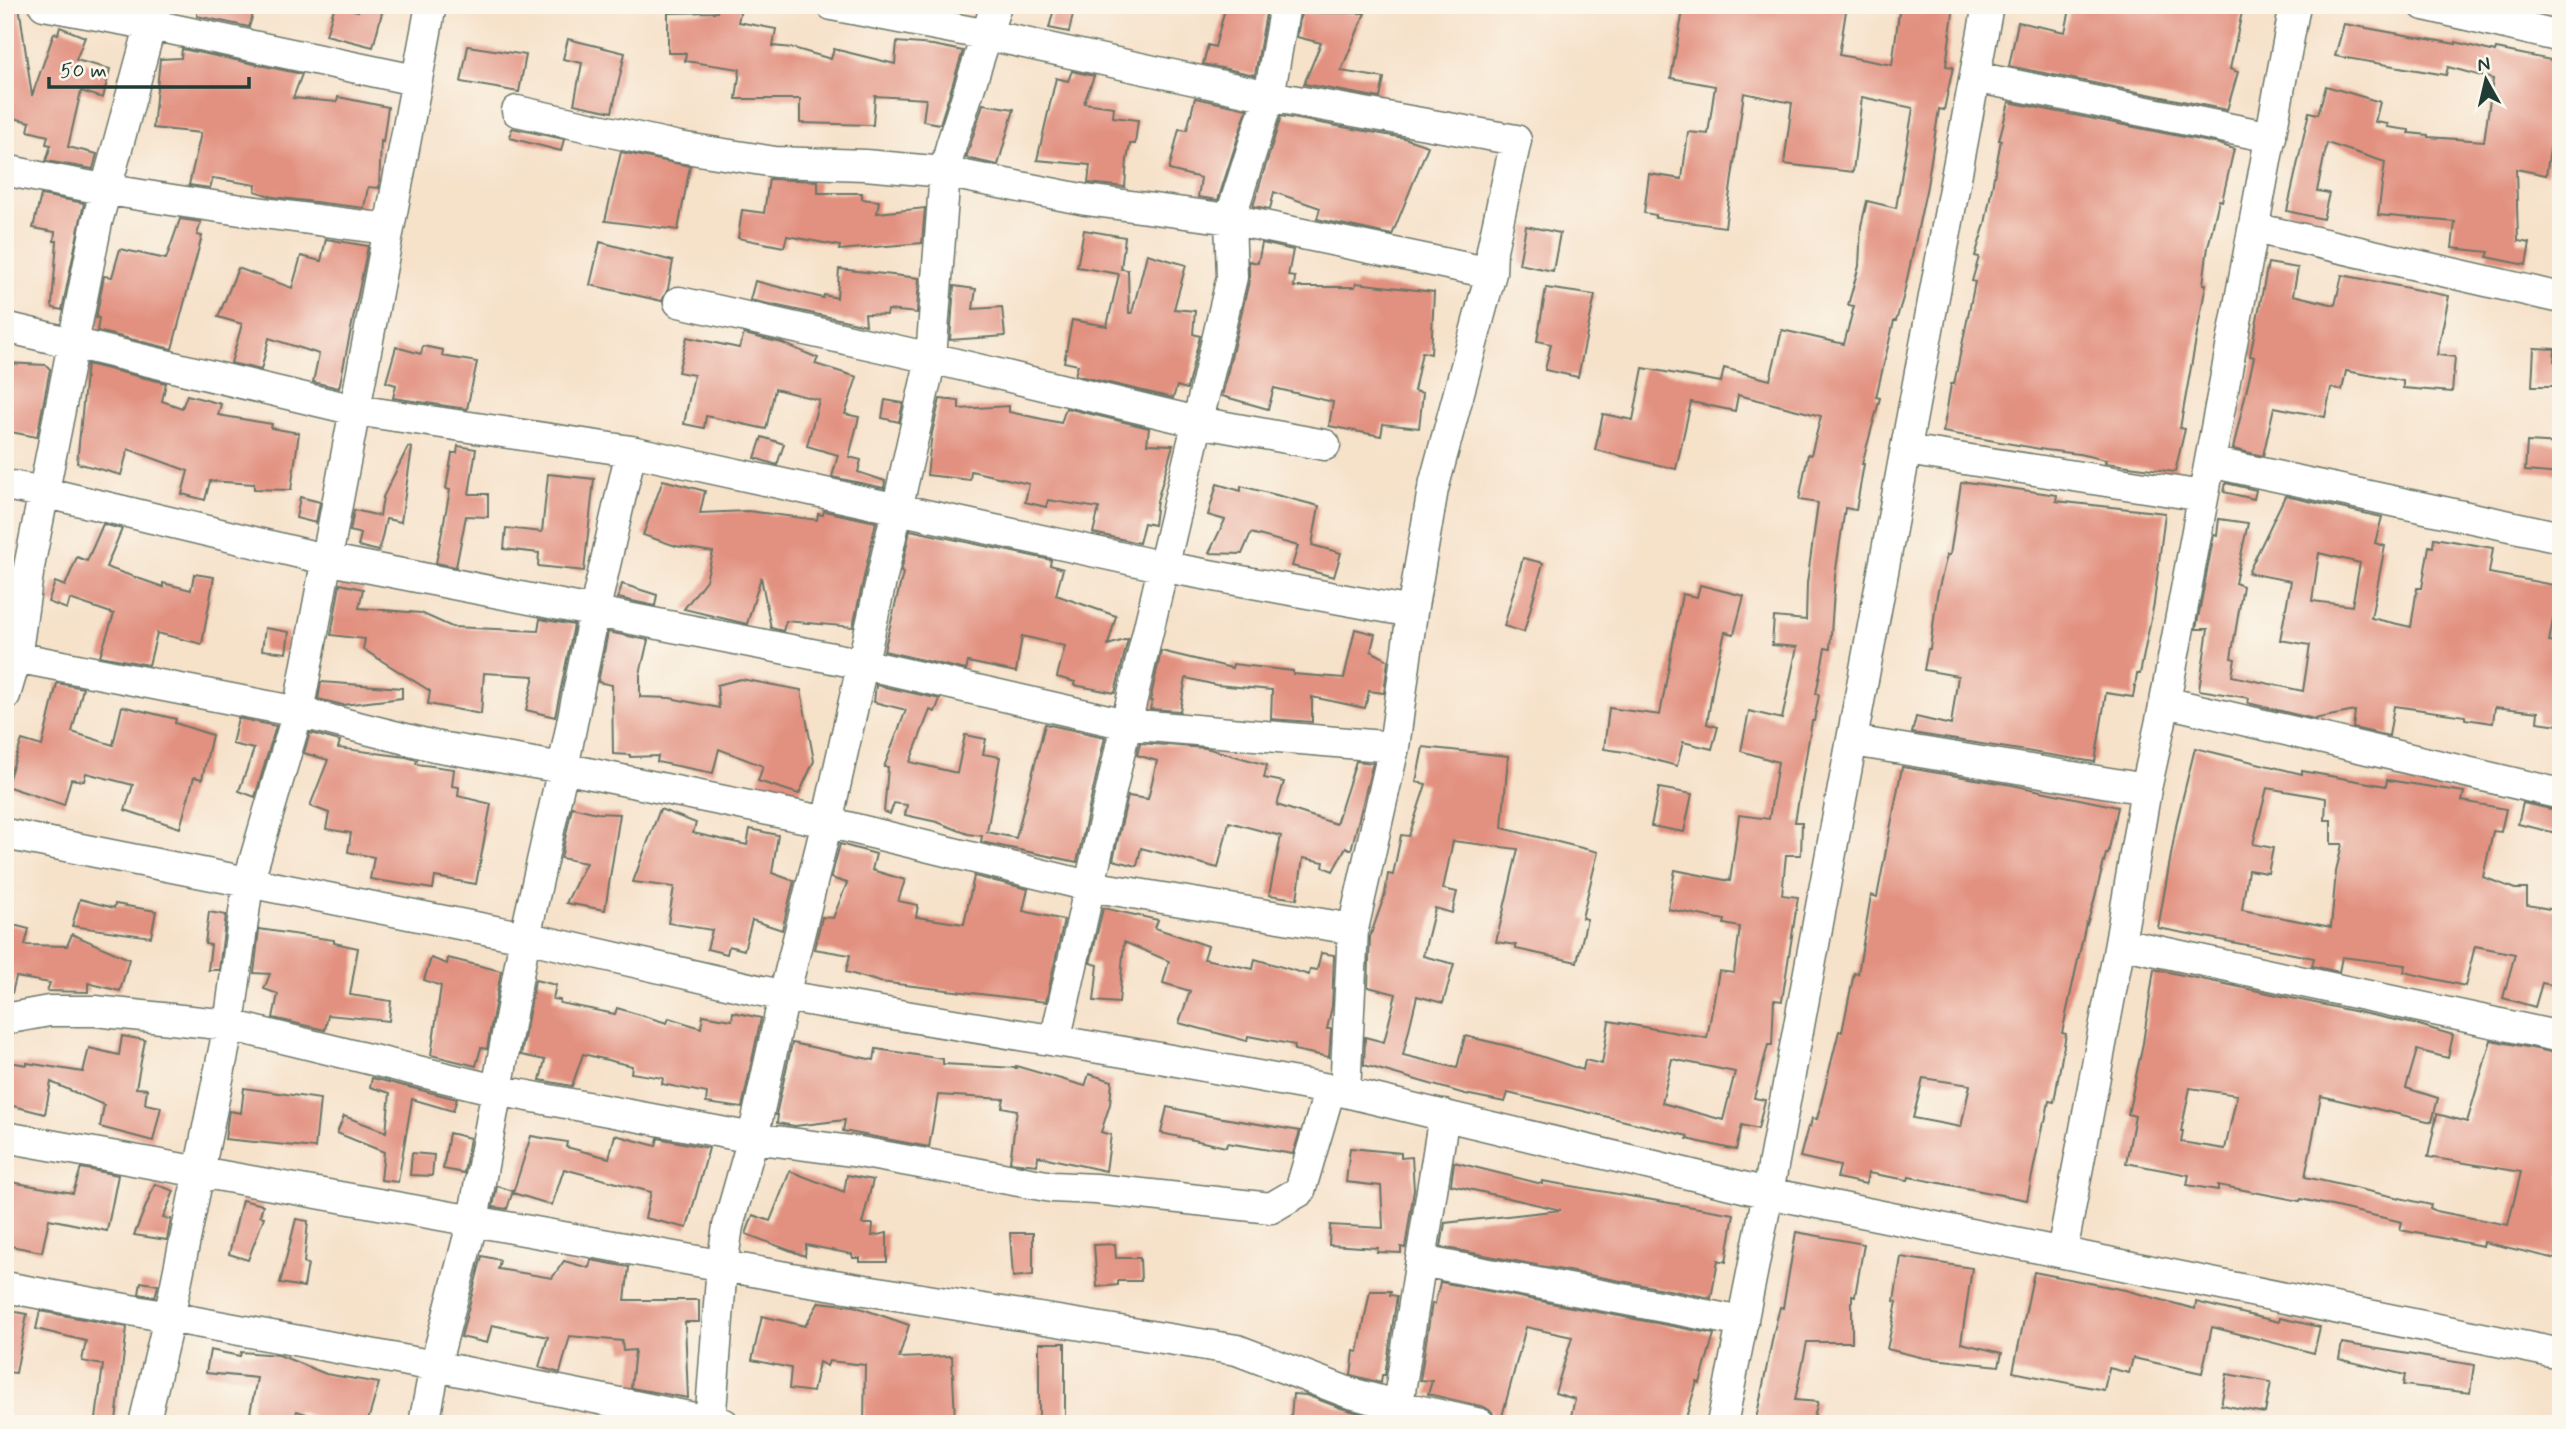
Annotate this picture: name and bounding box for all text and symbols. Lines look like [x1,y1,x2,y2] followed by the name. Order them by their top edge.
[49,46,248,90] scale bar
[2450,46,2520,116] north arrow
[2476,51,2492,78] text: N
[60,57,107,85] text: 50 m

